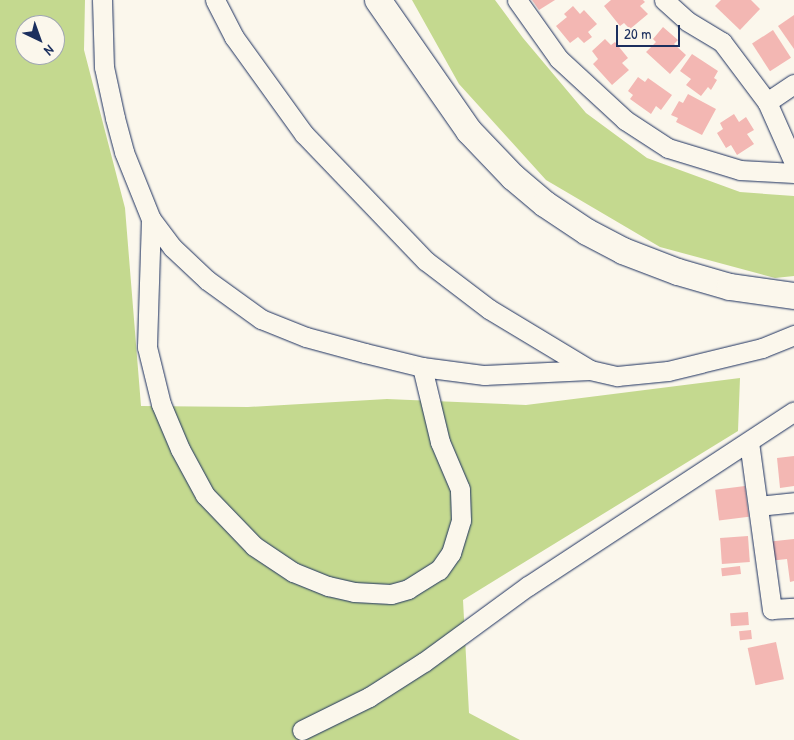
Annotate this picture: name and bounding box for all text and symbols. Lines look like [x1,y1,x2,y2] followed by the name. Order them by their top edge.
[15,15,65,65] north arrow
[619,15,683,47] scale bar
[624,23,651,44] text: 20 m
[41,41,59,60] text: N

